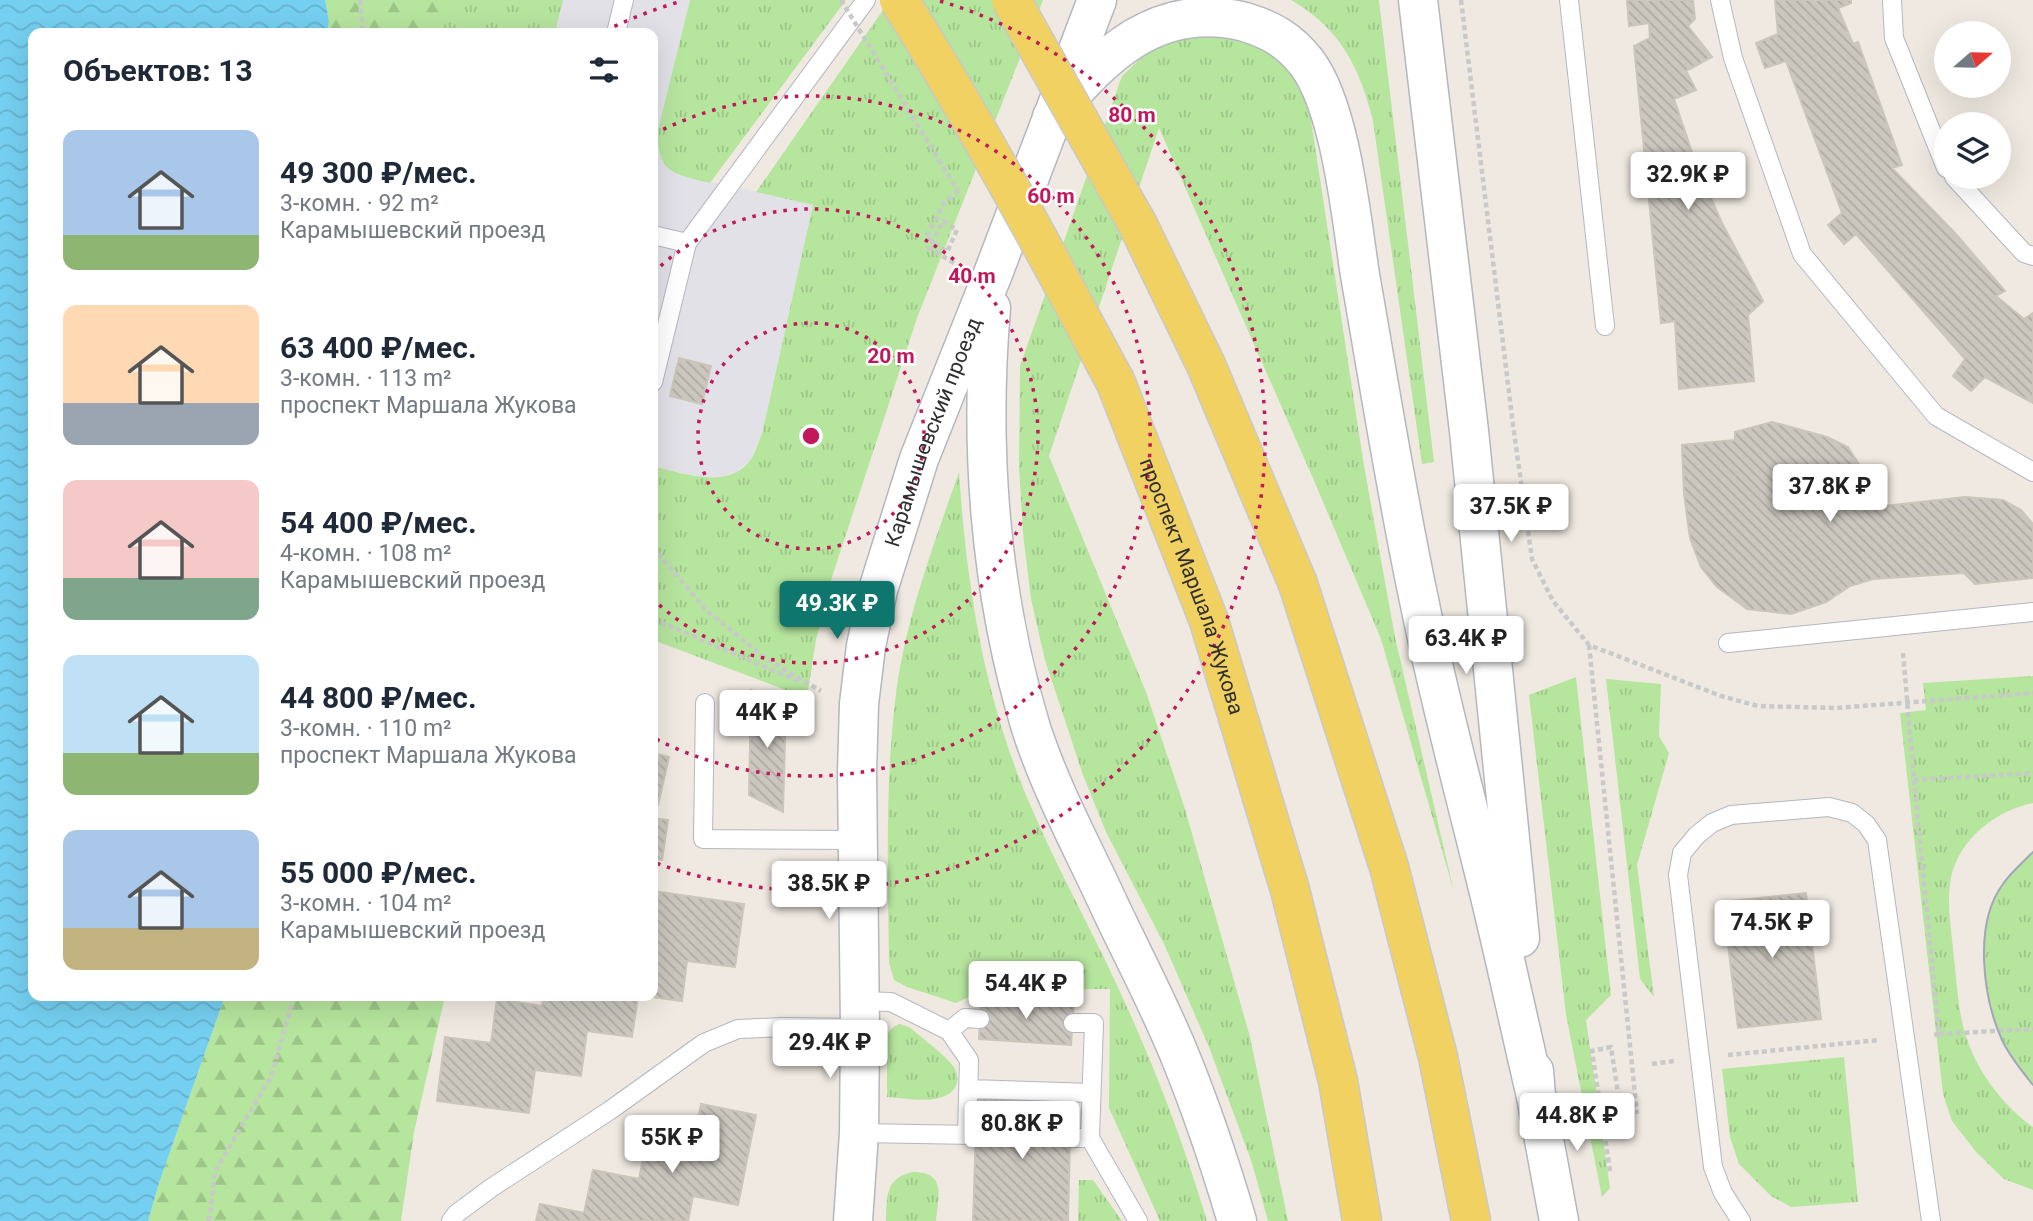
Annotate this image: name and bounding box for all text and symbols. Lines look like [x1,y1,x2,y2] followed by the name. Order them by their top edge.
[1934,21,2011,98] north arrow
[1934,21,2011,189] map controls
[585,51,623,89] icon: filters
[63,53,253,88] text: Объектов: 13
[1108,103,1156,127] text: 80 m
[1934,112,2011,189] button: layers
[1623,152,1753,212] pin: 32.9K ₽
[280,155,477,190] text: 49 300 ₽/мес.
[119,158,203,242] icon: home
[1647,161,1729,188] text: 32.9K ₽
[1027,184,1075,208] text: 60 m
[280,190,439,217] text: 3-комн. · 92 m²
[280,217,545,244] text: Карамышевский проезд
[948,264,996,288] text: 40 m
[880,314,986,550] street label: Карамышевский проезд
[280,330,477,365] text: 63 400 ₽/мес.
[119,333,203,417] icon: home
[867,344,915,368] text: 20 m
[280,365,452,392] text: 3-комн. · 113 m²
[280,392,577,419] text: проспект Маршала Жукова
[799,424,823,448] centre of rings
[1134,455,1248,717] street label: проспект Маршала Жукова
[1765,464,1895,524] pin: 37.8K ₽
[1789,473,1871,500] text: 37.8K ₽
[1446,484,1576,544] pin: 37.5K ₽
[1470,493,1552,520] text: 37.5K ₽
[280,505,477,540] text: 54 400 ₽/мес.
[119,508,203,592] icon: home
[280,540,452,567] text: 4-комн. · 108 m²
[280,567,545,594] text: Карамышевский проезд
[772,582,902,641] pin: 49.3K ₽
[796,590,878,617] text: 49.3K ₽
[1401,616,1531,676] pin: 63.4K ₽
[1425,625,1507,652] text: 63.4K ₽
[280,680,477,715] text: 44 800 ₽/мес.
[119,683,203,767] icon: home
[718,690,816,750] pin: 44K ₽
[736,699,798,726] text: 44K ₽
[280,715,452,742] text: 3-комн. · 110 m²
[280,742,577,769] text: проспект Маршала Жукова
[280,855,477,890] text: 55 000 ₽/мес.
[119,858,203,942] icon: home
[764,862,894,921] pin: 38.5K ₽
[788,870,870,897] text: 38.5K ₽
[280,890,452,917] text: 3-комн. · 104 m²
[1707,900,1837,960] pin: 74.5K ₽
[1731,909,1813,936] text: 74.5K ₽
[280,917,545,944] text: Карамышевский проезд
[961,962,1091,1021] pin: 54.4K ₽
[985,970,1067,997] text: 54.4K ₽
[765,1020,895,1080] pin: 29.4K ₽
[789,1029,871,1056] text: 29.4K ₽
[1512,1094,1642,1153] pin: 44.8K ₽
[957,1102,1087,1161] pin: 80.8K ₽
[1536,1102,1618,1129] text: 44.8K ₽
[981,1110,1063,1137] text: 80.8K ₽
[623,1116,721,1175] pin: 55K ₽
[641,1124,703,1151] text: 55K ₽

